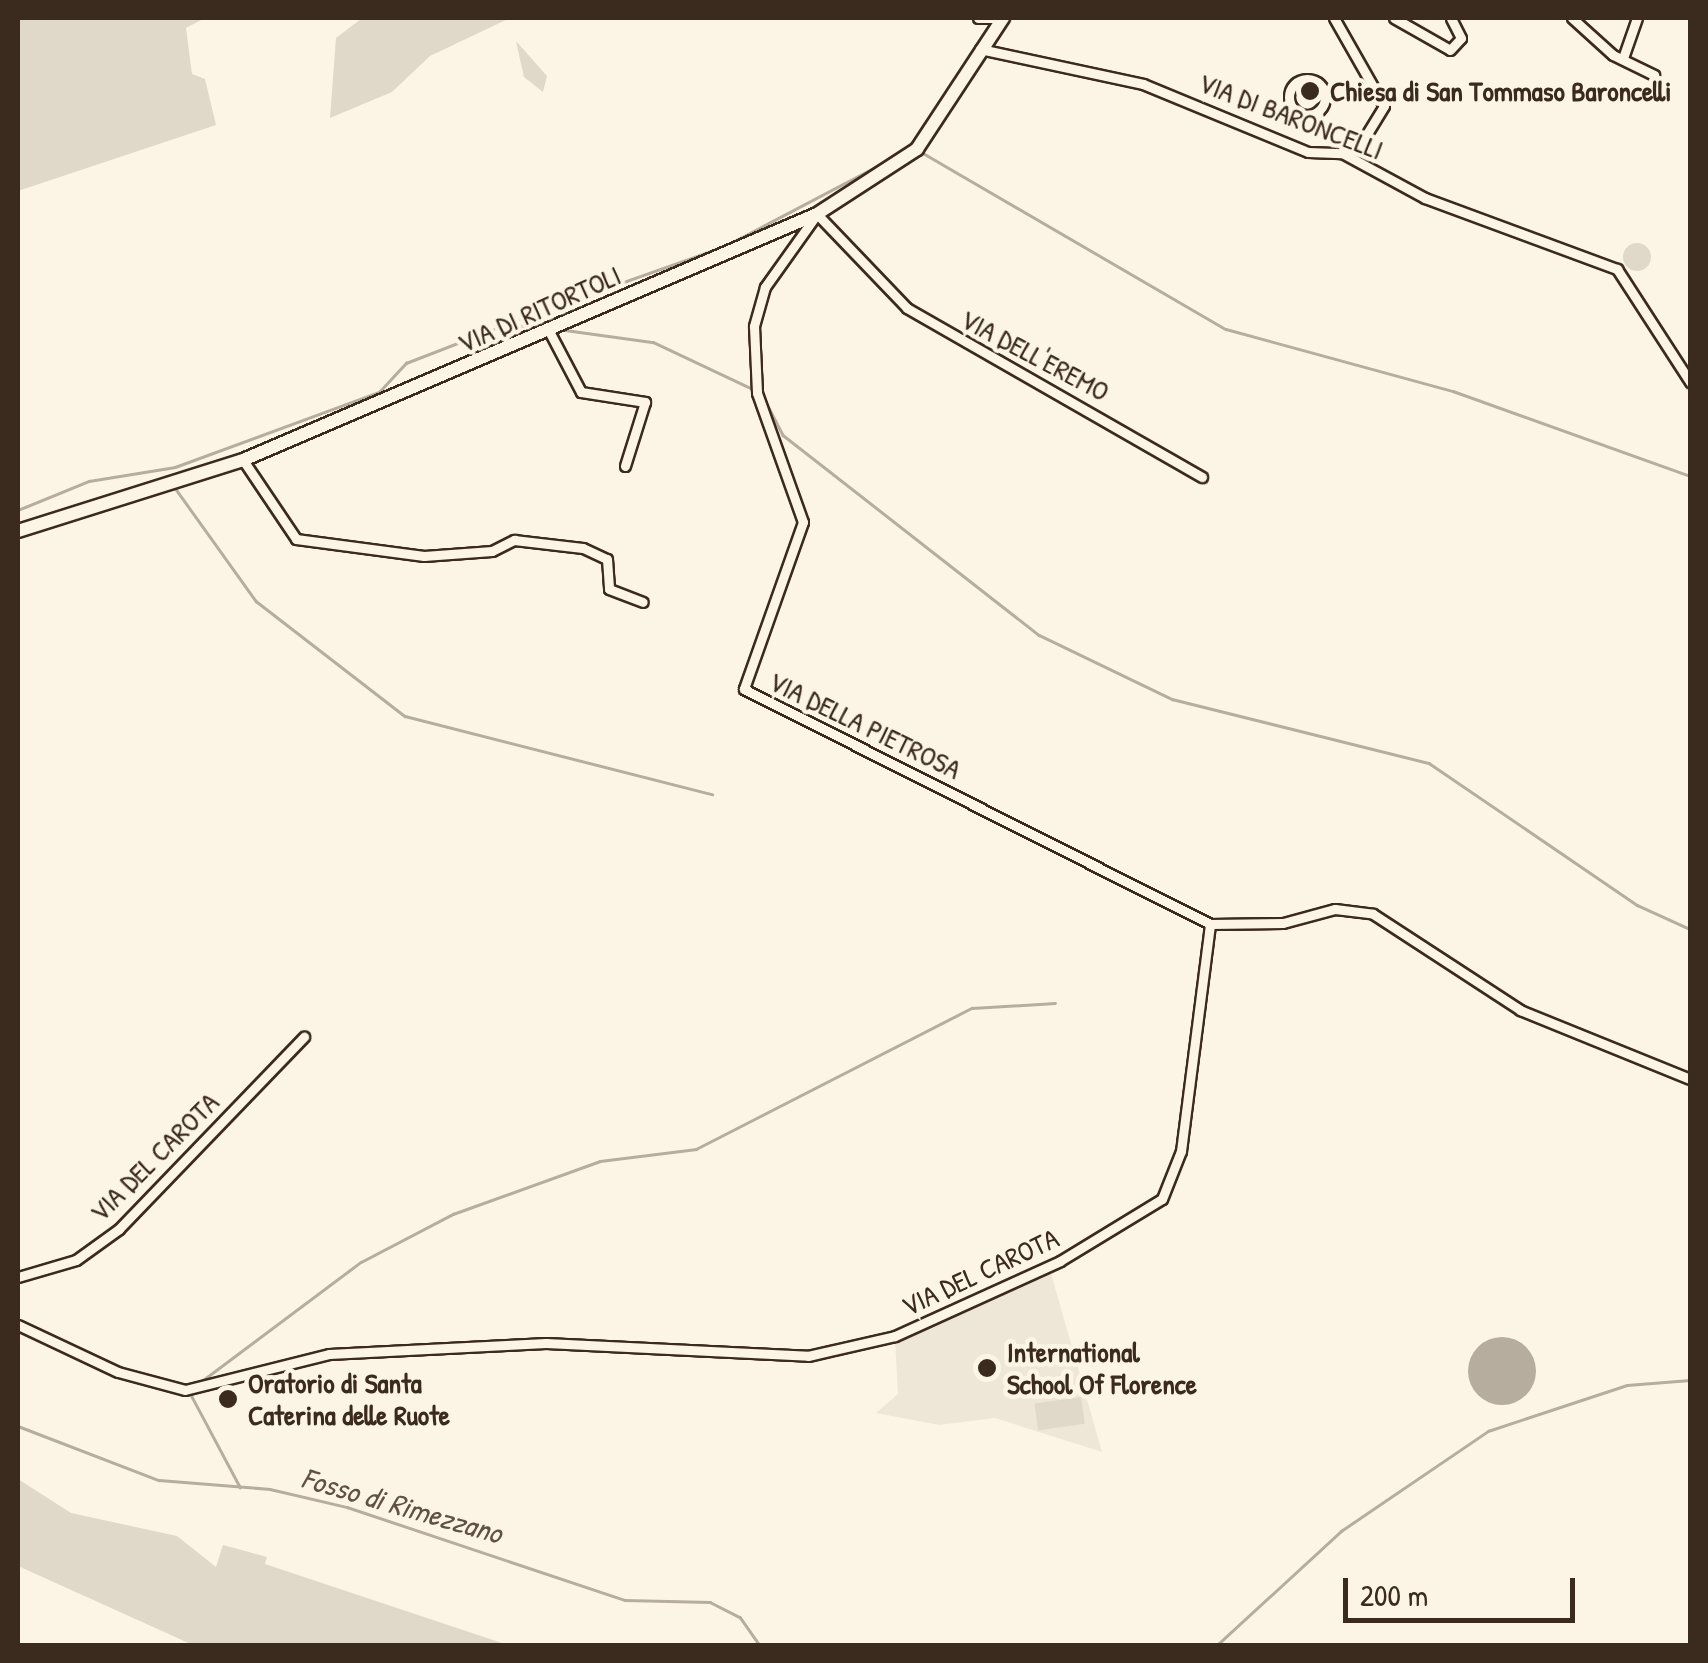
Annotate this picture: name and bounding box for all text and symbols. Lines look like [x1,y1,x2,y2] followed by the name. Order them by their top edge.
[1194,65,1388,167] street label: VIA DI BARONCELLI
[1330,74,1671,108] place label: Chiesa di San Tommaso Baroncelli
[1299,80,1321,102] marker: Chiesa di San Tommaso Baroncelli
[452,258,626,360] street label: VIA DI RITORTOLI
[955,302,1115,408] street label: VIA DELL'EREMO
[764,664,966,786] street label: VIA DELLA PIETROSA
[82,1085,226,1229] street label: VIA DEL CAROTA
[896,1221,1064,1323] street label: VIA DEL CAROTA
[1007,1335,1197,1401] place label: International School Of Florence
[976,1357,998,1379] marker: International School Of Florence
[248,1366,450,1432] place label: Oratorio di Santa Caterina delle Ruote
[217,1388,239,1410] marker: Oratorio di Santa Caterina delle Ruote
[298,1459,506,1551] water label: Fosso di Rimezzano
[1348,1558,1580,1620] scale bar
[1360,1575,1428,1615] text: 200 m

